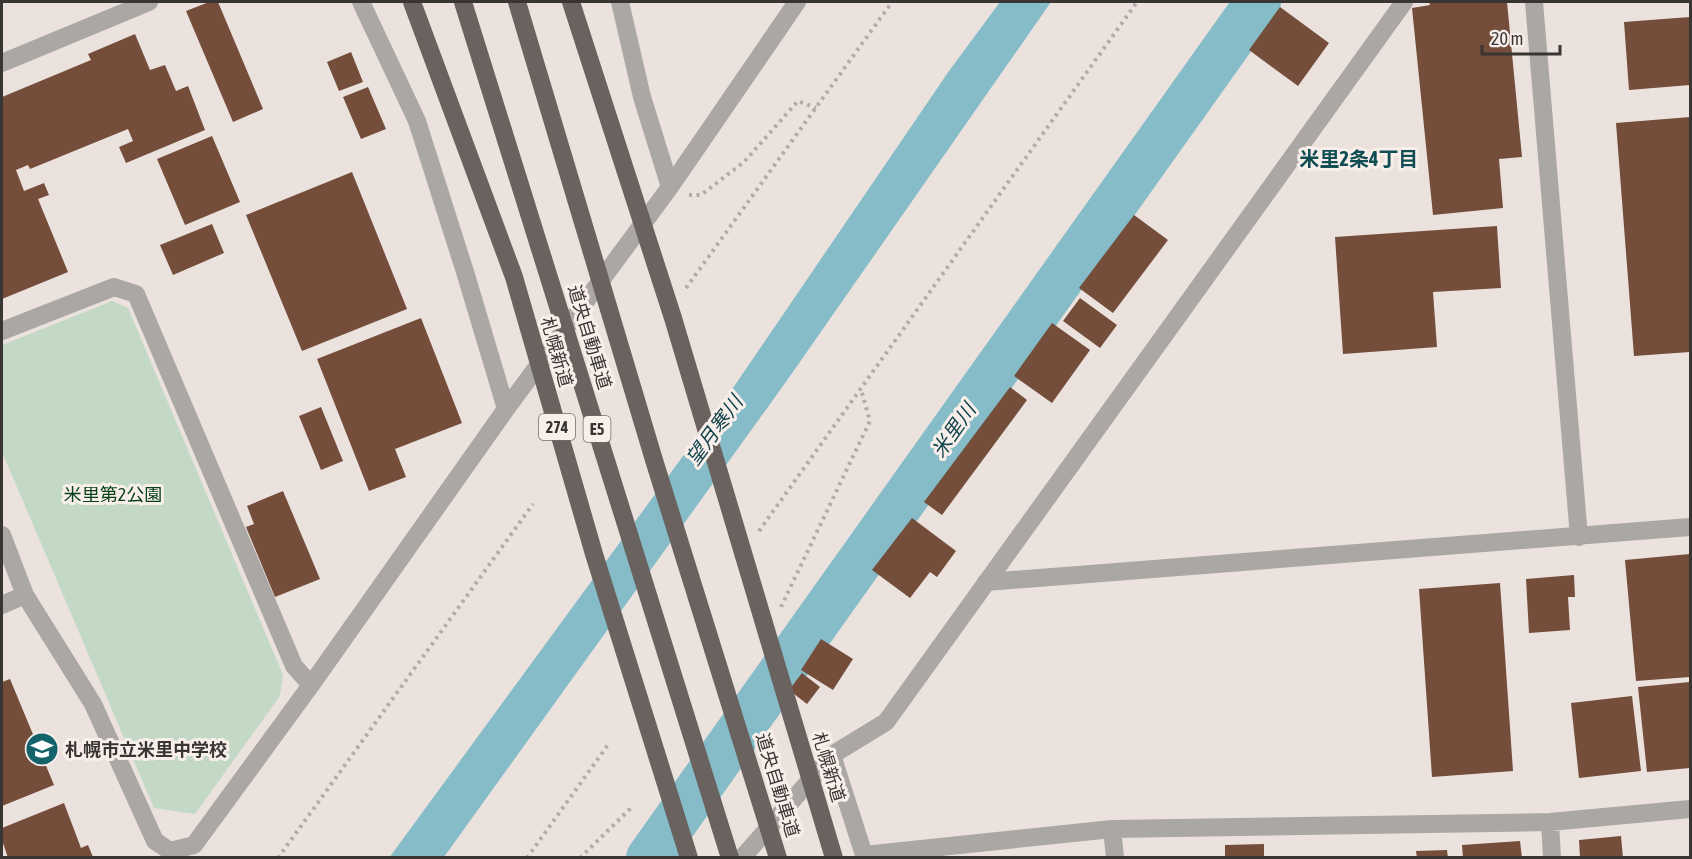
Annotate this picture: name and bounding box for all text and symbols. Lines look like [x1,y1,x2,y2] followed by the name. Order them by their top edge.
[1482,18,1560,56] scale bar
[1491,28,1523,49] text: 20 m
[1300,147,1418,170] district label: 米里2条4丁目
[564,282,616,392] street label: 道央自動車道
[537,315,577,389] street label: 札幌新道
[681,389,748,469] water label: 望月寒川
[926,397,981,461] water label: 米里川
[539,414,575,440] road number: 274
[584,416,610,442] road number: E5
[64,484,162,505] park label: 米里第2公園
[752,730,804,840] street label: 道央自動車道
[808,730,850,804] street label: 札幌新道
[24,731,60,767] school or university icon: 札幌市立米里中学校
[65,739,227,760] place label: 札幌市立米里中学校

